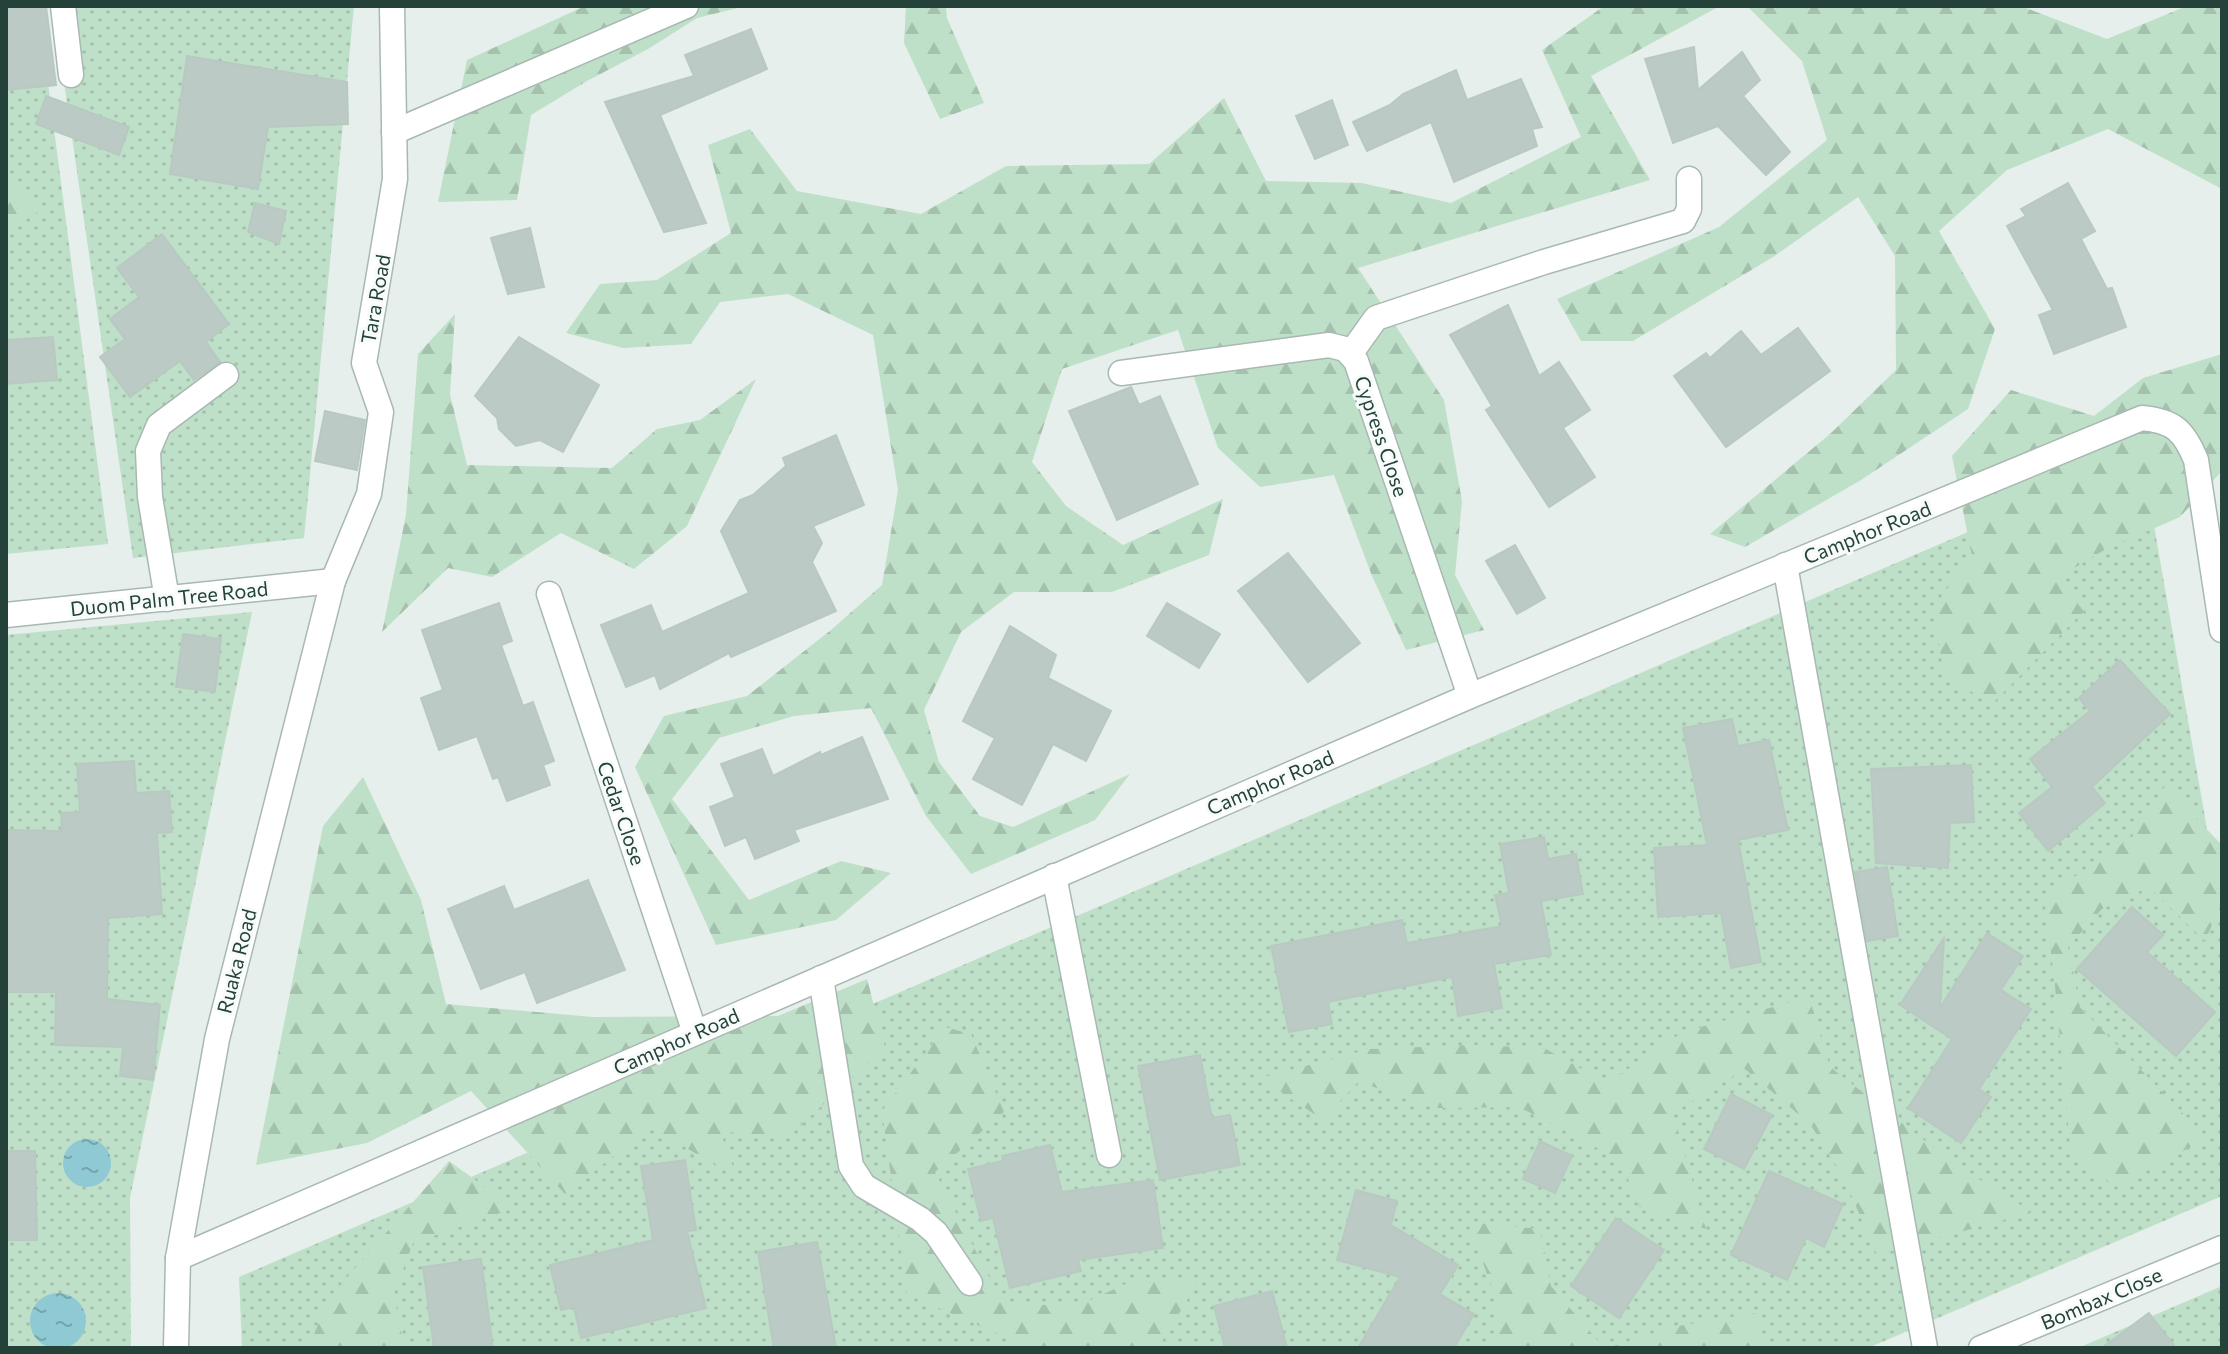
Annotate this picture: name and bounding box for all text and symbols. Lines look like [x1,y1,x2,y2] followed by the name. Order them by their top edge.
[355,252,395,346] street label: Tara Road
[1350,373,1414,499] street label: Cypress Close
[1800,496,1934,568] street label: Camphor Road
[69,576,269,620] street label: Duom Palm Tree Road
[1203,745,1337,819] street label: Camphor Road
[593,758,651,868] street label: Cedar Close
[211,906,261,1016] street label: Ruaka Road
[609,1003,743,1079] street label: Camphor Road
[2037,1262,2165,1334] street label: Bombax Close

